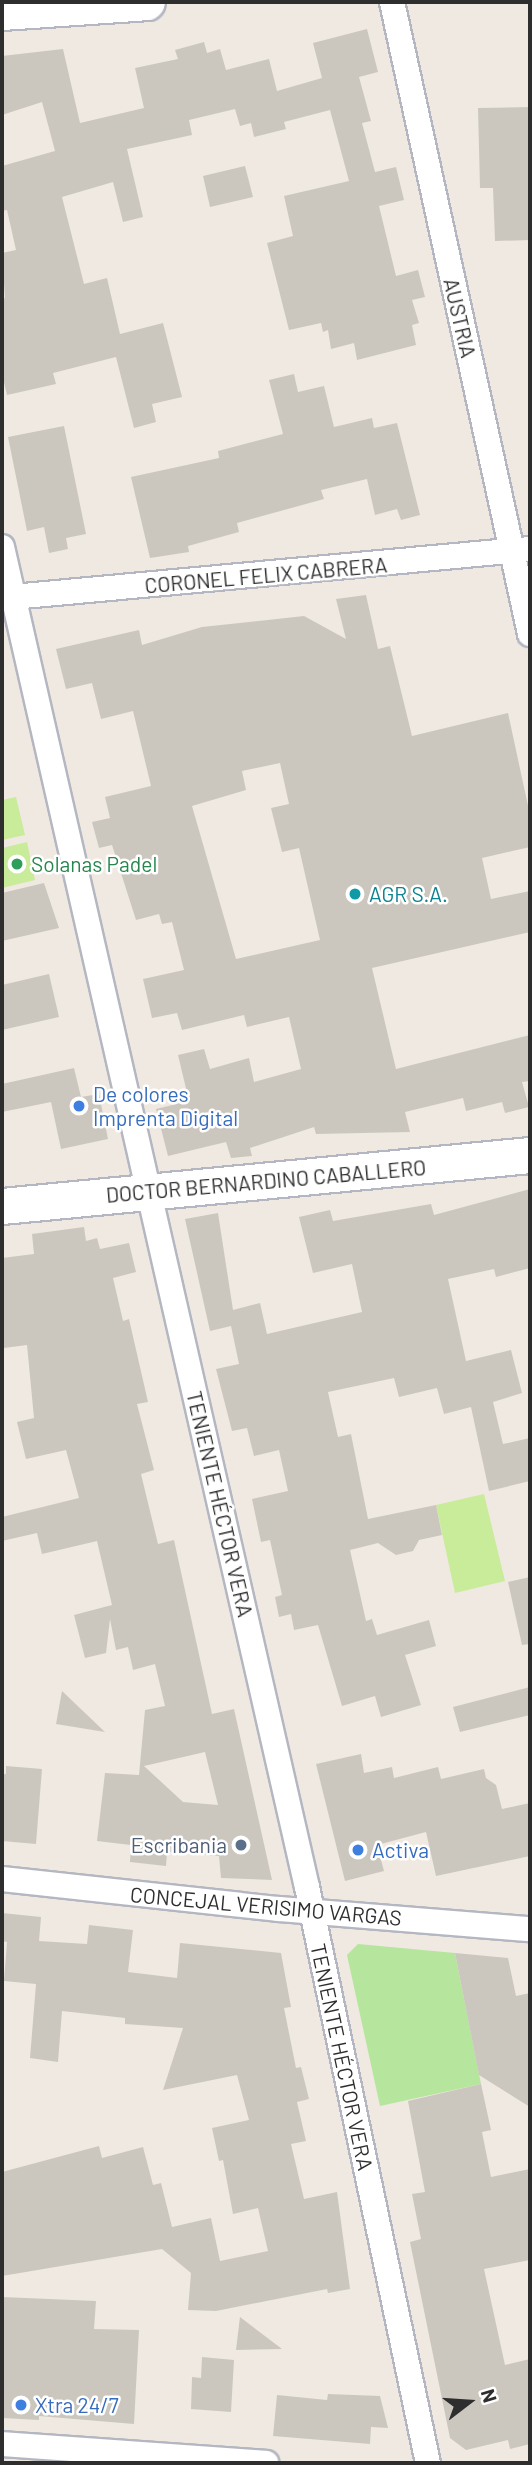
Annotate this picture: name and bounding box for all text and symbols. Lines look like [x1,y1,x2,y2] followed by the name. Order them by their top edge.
[439,276,481,360] street label: AUSTRIA
[144,552,388,598] street label: CORONEL FELIX CABRERA
[31,851,157,877] place label: Solanas Padel
[9,856,25,872] marker: Solanas Padel
[369,881,448,907] place label: AGR S.A.
[347,886,363,902] marker: AGR S.A.
[93,1081,238,1131] place label: De colores Imprenta Digital
[71,1098,87,1114] marker: De colores Imprenta Digital
[105,1154,427,1208] street label: DOCTOR BERNARDINO CABALLERO
[182,1389,258,1619] street label: TENIENTE HÉCTOR VERA
[131,1832,227,1858] place label: Escribania
[233,1837,249,1853] marker: Escribania
[372,1837,429,1863] place label: Activa
[350,1842,366,1858] marker: Activa
[129,1882,403,1930] street label: CONCEJAL VERISIMO VARGAS
[306,1941,378,2173] street label: TENIENTE HÉCTOR VERA
[434,2367,504,2437] north arrow
[477,2386,502,2405] text: N
[35,2392,119,2418] place label: Xtra 24/7
[13,2397,29,2413] marker: Xtra 24/7

